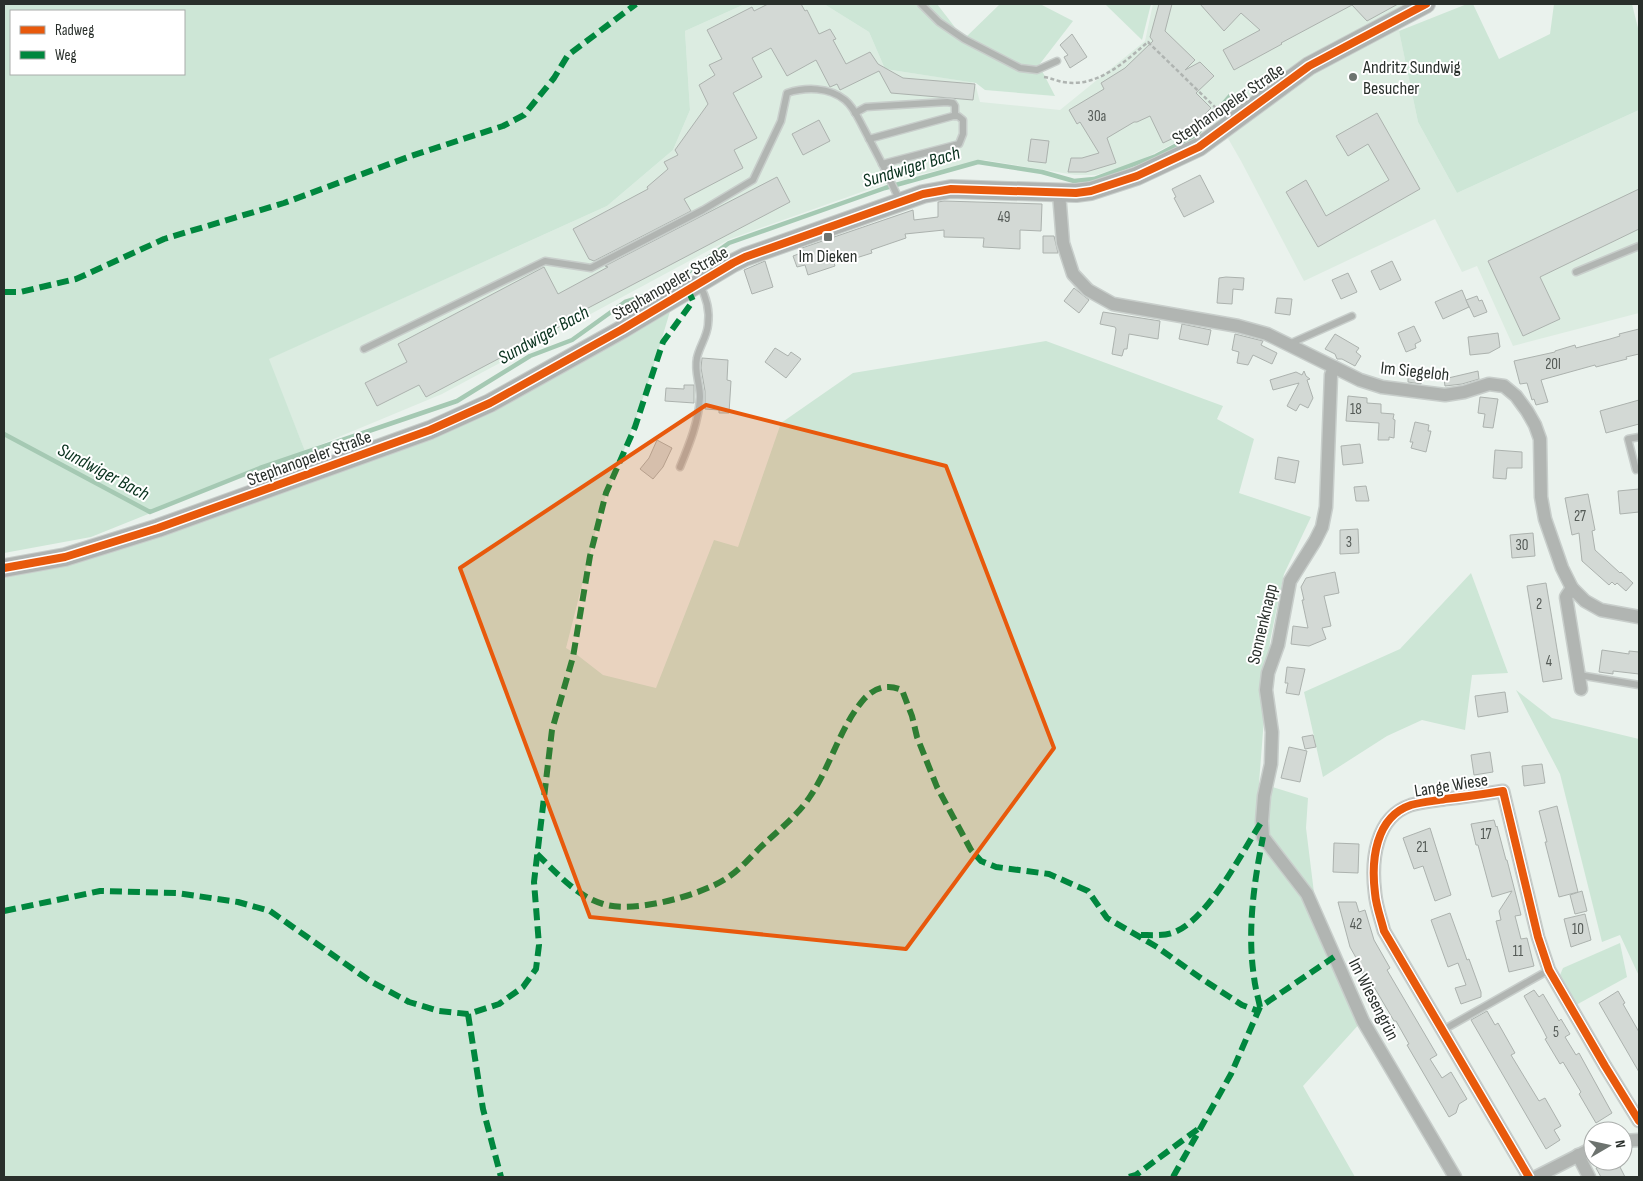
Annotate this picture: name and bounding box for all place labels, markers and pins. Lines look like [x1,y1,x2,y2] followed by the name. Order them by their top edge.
[1362,57,1461,99] place label: Andritz Sundwig Besucher
[1347,71,1359,83] marker: Andritz Sundwig Besucher
[822,231,834,243] marker: Im Dieken
[798,246,858,267] place label: Im Dieken

